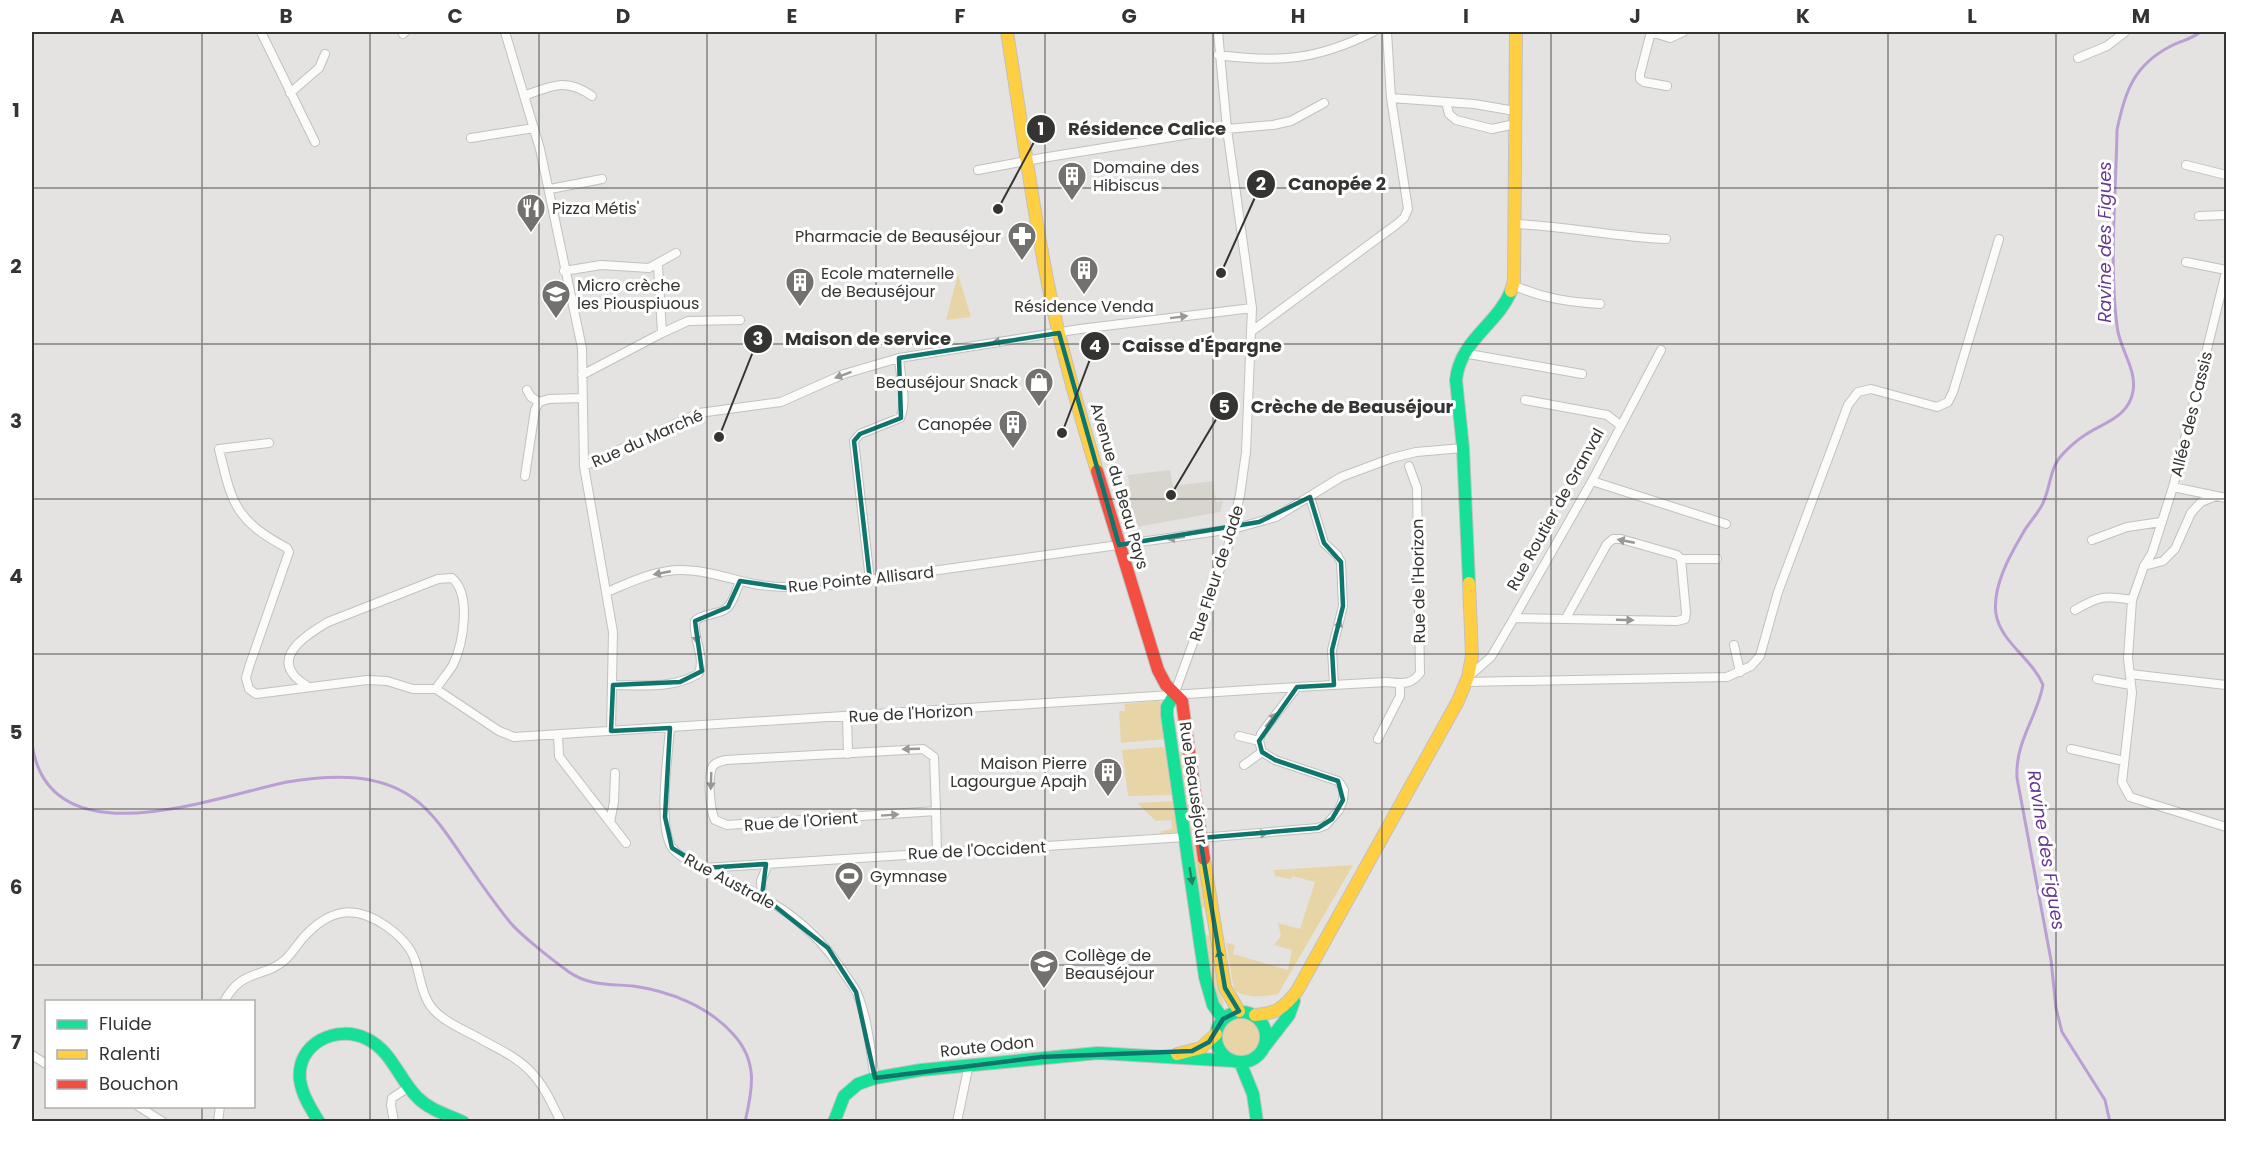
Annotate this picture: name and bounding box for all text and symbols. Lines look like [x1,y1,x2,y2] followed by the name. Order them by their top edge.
[110,2,125,30] text: A
[279,2,293,30] text: B
[447,2,463,30] text: C
[616,2,630,30] text: D
[787,2,797,30] text: E
[955,2,966,30] text: F
[1121,2,1137,30] text: G
[1291,2,1305,30] text: H
[1463,2,1469,30] text: I
[1629,2,1641,30] text: J
[1796,2,1810,30] text: K
[1967,2,1977,30] text: L
[2132,2,2150,30] text: M
[12,96,20,124] text: 1
[1026,111,1238,147] callout: Résidence Calice
[1038,116,1044,141] text: 1
[1068,116,1226,141] text: Résidence Calice
[1093,156,1199,197] place label: Domaine des Hibiscus
[1056,160,1088,202] building icon: Domaine des Hibiscus
[2092,161,2117,323] water label: Ravine des Figues
[1246,166,1398,202] callout: Canopée 2
[1256,171,1266,196] text: 2
[1288,171,1386,196] text: Canopée 2
[515,192,547,234] restaurant icon: Pizza Métis'
[552,197,639,220] place label: Pizza Métis'
[1006,220,1038,262] pharmacy icon: Pharmacie de Beauséjour
[795,225,1001,248] place label: Pharmacie de Beauséjour
[10,252,22,280] text: 2
[1068,254,1100,296] building icon: Résidence Venda
[821,262,954,303] place label: Ecole maternelle de Beauséjour
[784,266,816,308] building icon: Ecole maternelle de Beauséjour
[577,274,699,315] place label: Micro crèche les Piouspiuous
[540,278,572,320] school or university icon: Micro crèche les Piouspiuous
[1014,295,1154,318] place label: Résidence Venda
[1170,312,1189,321] one-way arrow
[743,321,963,357] callout: Maison de service
[753,326,763,351] text: 3
[785,326,951,351] text: Maison de service
[1080,328,1293,364] callout: Caisse d'Épargne
[1089,333,1101,358] text: 4
[1122,333,1282,358] text: Caisse d'Épargne
[991,336,1010,346] one-way arrow
[2165,349,2218,479] street label: Allée des Cassis
[1023,366,1055,408] shop icon: Beauséjour Snack
[834,371,852,380] one-way arrow
[876,371,1019,394] place label: Beauséjour Snack
[1209,388,1466,424] callout: Crèche de Beauséjour
[1218,394,1230,419] text: 5
[1251,394,1454,419] text: Crèche de Beauséjour
[1085,400,1154,572] street label: Avenue du Beau Pays
[588,404,707,473] street label: Rue du Marché
[10,407,22,435] text: 3
[997,408,1029,450] building icon: Canopée
[918,413,992,436] place label: Canopée
[1501,424,1610,595] street label: Rue Routier de Granval
[1184,502,1249,644] street label: Rue Fleur de Jade
[1406,518,1431,643] street label: Rue de l'Horizon
[1166,533,1185,542] one-way arrow
[1616,536,1635,545] one-way arrow
[787,560,935,599] street label: Rue Pointe Allisard
[9,562,23,590] text: 4
[652,569,671,578] one-way arrow
[1615,615,1634,624] one-way arrow
[1334,619,1343,637] one-way arrow
[692,626,701,645] one-way arrow
[848,699,974,728] street label: Rue de l'Horizon
[1265,712,1277,727] one-way arrow
[10,718,23,746] text: 5
[1174,720,1213,846] street label: Rue Beauséjour
[902,744,921,754] one-way arrow
[950,752,1087,793] place label: Maison Pierre Lagourgue Apajh
[1092,756,1124,798] building icon: Maison Pierre Lagourgue Apajh
[2022,768,2071,932] water label: Ravine des Figues
[706,772,716,791] one-way arrow
[743,806,859,837] street label: Rue de l'Orient
[880,810,899,819] one-way arrow
[1249,829,1268,838] one-way arrow
[907,835,1047,866] street label: Rue de l'Occident
[680,848,779,915] street label: Rue Australe
[833,860,865,902] sports icon: Gymnase
[870,865,947,888] place label: Gymnase
[1187,866,1196,885] one-way arrow
[10,873,22,901] text: 6
[1065,944,1155,985] place label: Collège de Beauséjour
[1028,948,1060,990] school or university icon: Collège de Beauséjour
[1215,948,1224,967] one-way arrow
[45,1000,255,1108] legend
[99,1011,152,1036] text: Fluide
[11,1028,22,1056] text: 7
[939,1030,1035,1063] street label: Route Odon
[99,1041,160,1066] text: Ralenti
[99,1071,179,1096] text: Bouchon

